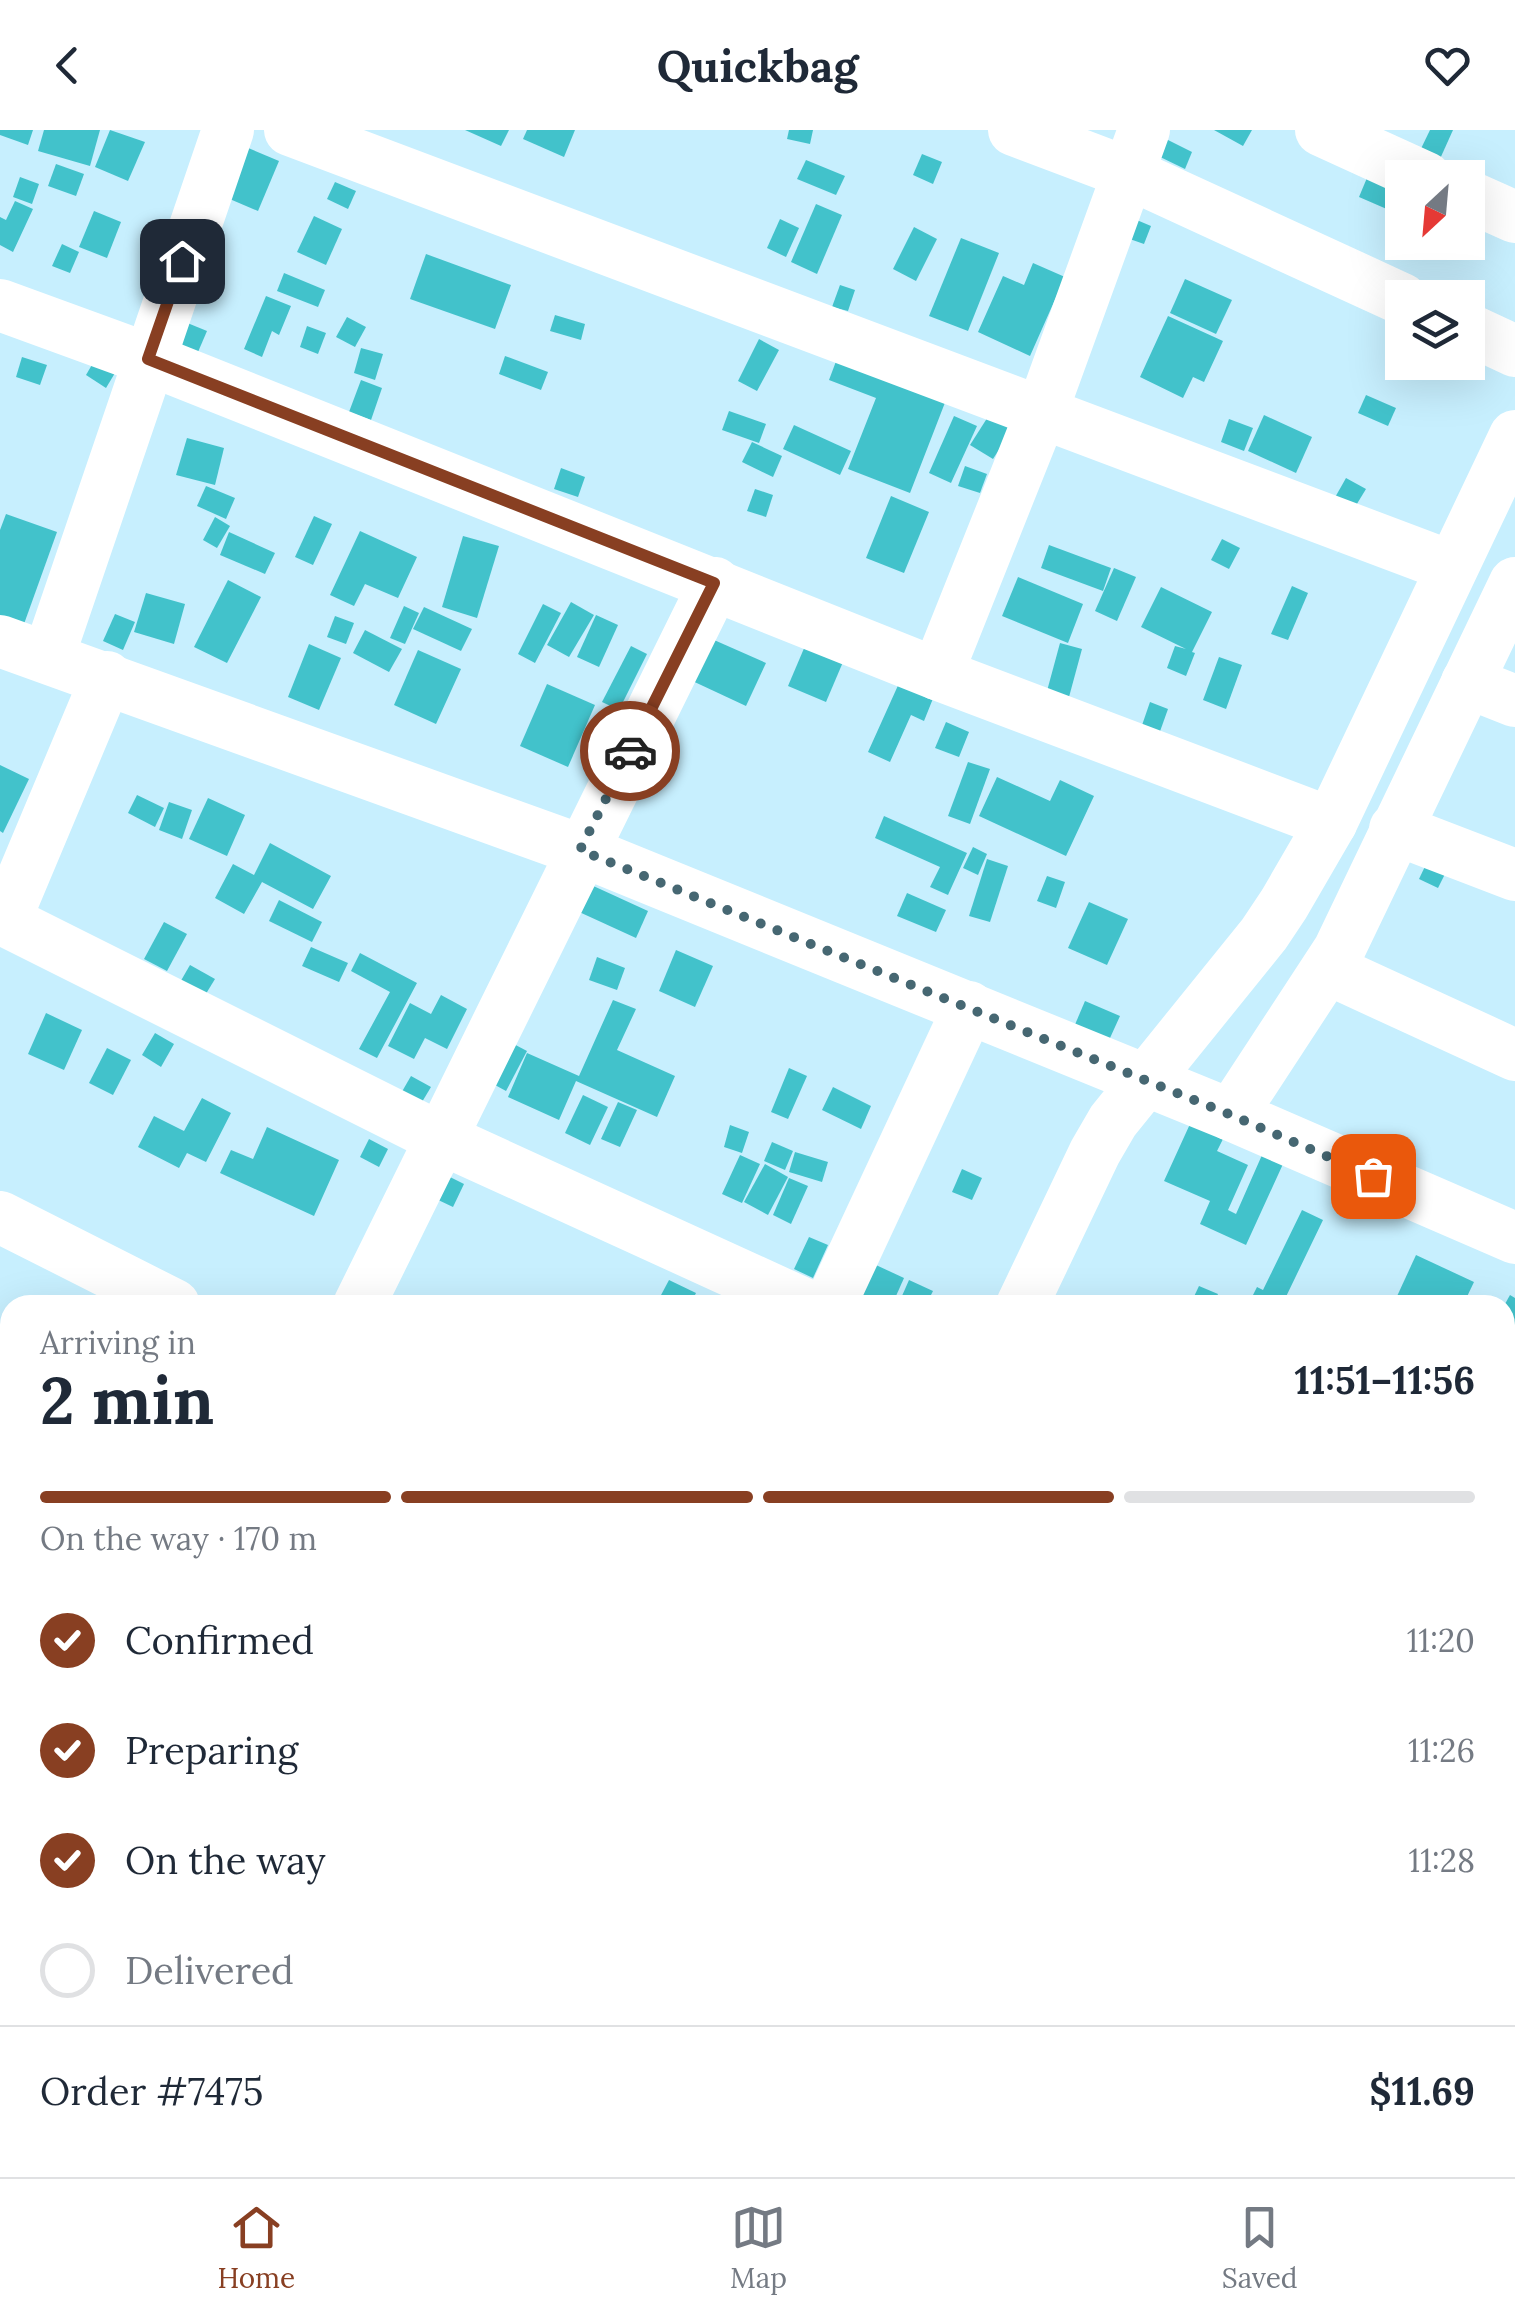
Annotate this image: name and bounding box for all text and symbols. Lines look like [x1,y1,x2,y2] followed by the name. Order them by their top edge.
[657,37,858,94] text: Quickbag
[40,38,95,93] icon: back
[1420,38,1475,93] icon: heart
[1385,160,1485,260] north arrow
[1385,160,1485,380] map controls
[140,219,225,304] pin
[155,234,210,289] icon: home
[1385,280,1485,380] button: layers
[580,701,680,801] courier
[603,724,658,779] icon: car
[1331,1134,1416,1219] pin
[1346,1149,1401,1204] icon: bag
[40,1322,196,1363] text: Arriving in
[1295,1356,1475,1404] text: 11:51–11:56
[40,1359,214,1442] text: 2 min
[40,1518,317,1559] text: On the way · 170 m
[40,1613,95,1668] icon: check
[125,1616,314,1664] text: Confirmed
[1407,1620,1475,1661] text: 11:20
[40,1723,95,1778] icon: check
[125,1726,298,1774] text: Preparing
[1408,1730,1475,1771] text: 11:26
[40,1833,95,1888] icon: check
[125,1836,326,1884] text: On the way
[1409,1840,1475,1881] text: 11:28
[125,1946,294,1994] text: Delivered
[40,2067,263,2115] text: Order #7475
[1369,2067,1475,2115] text: $11.69
[217,2200,295,2296] tab: Home
[730,2200,787,2296] tab: Map
[1222,2200,1298,2296] tab: Saved

